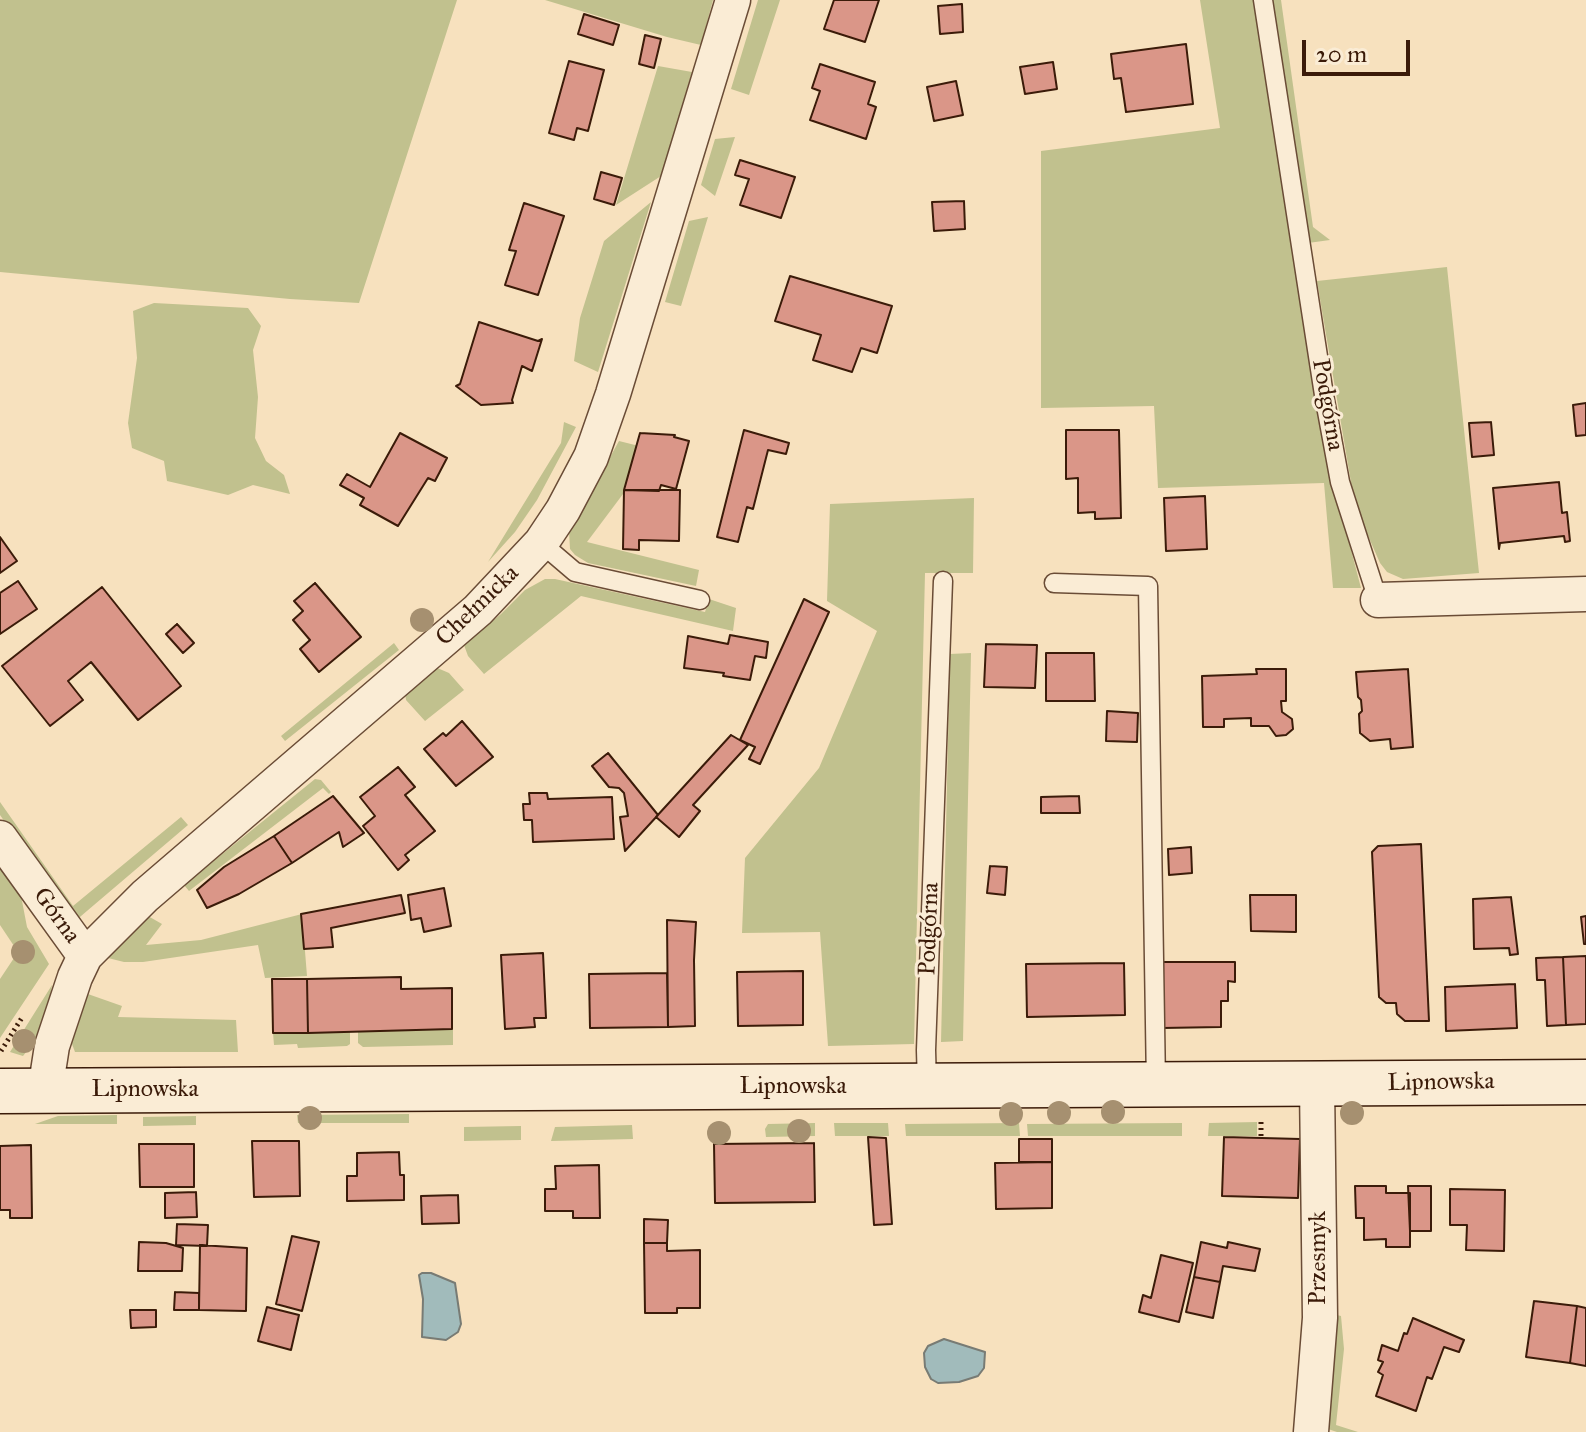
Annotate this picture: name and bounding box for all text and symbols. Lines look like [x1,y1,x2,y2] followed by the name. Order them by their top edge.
[1306,24,1414,74] scale bar
[1316,39,1367,69] text: 20 m
[1305,357,1349,453] street label: Podgórna
[431,559,525,653] street label: Chełmicka
[914,882,946,976] street label: Podgórna
[26,883,86,949] street label: Górna
[1387,1068,1495,1098] street label: Lipnowska
[739,1073,847,1101] street label: Lipnowska
[91,1076,199,1104] street label: Lipnowska
[1305,1211,1333,1305] street label: Przesmyk

